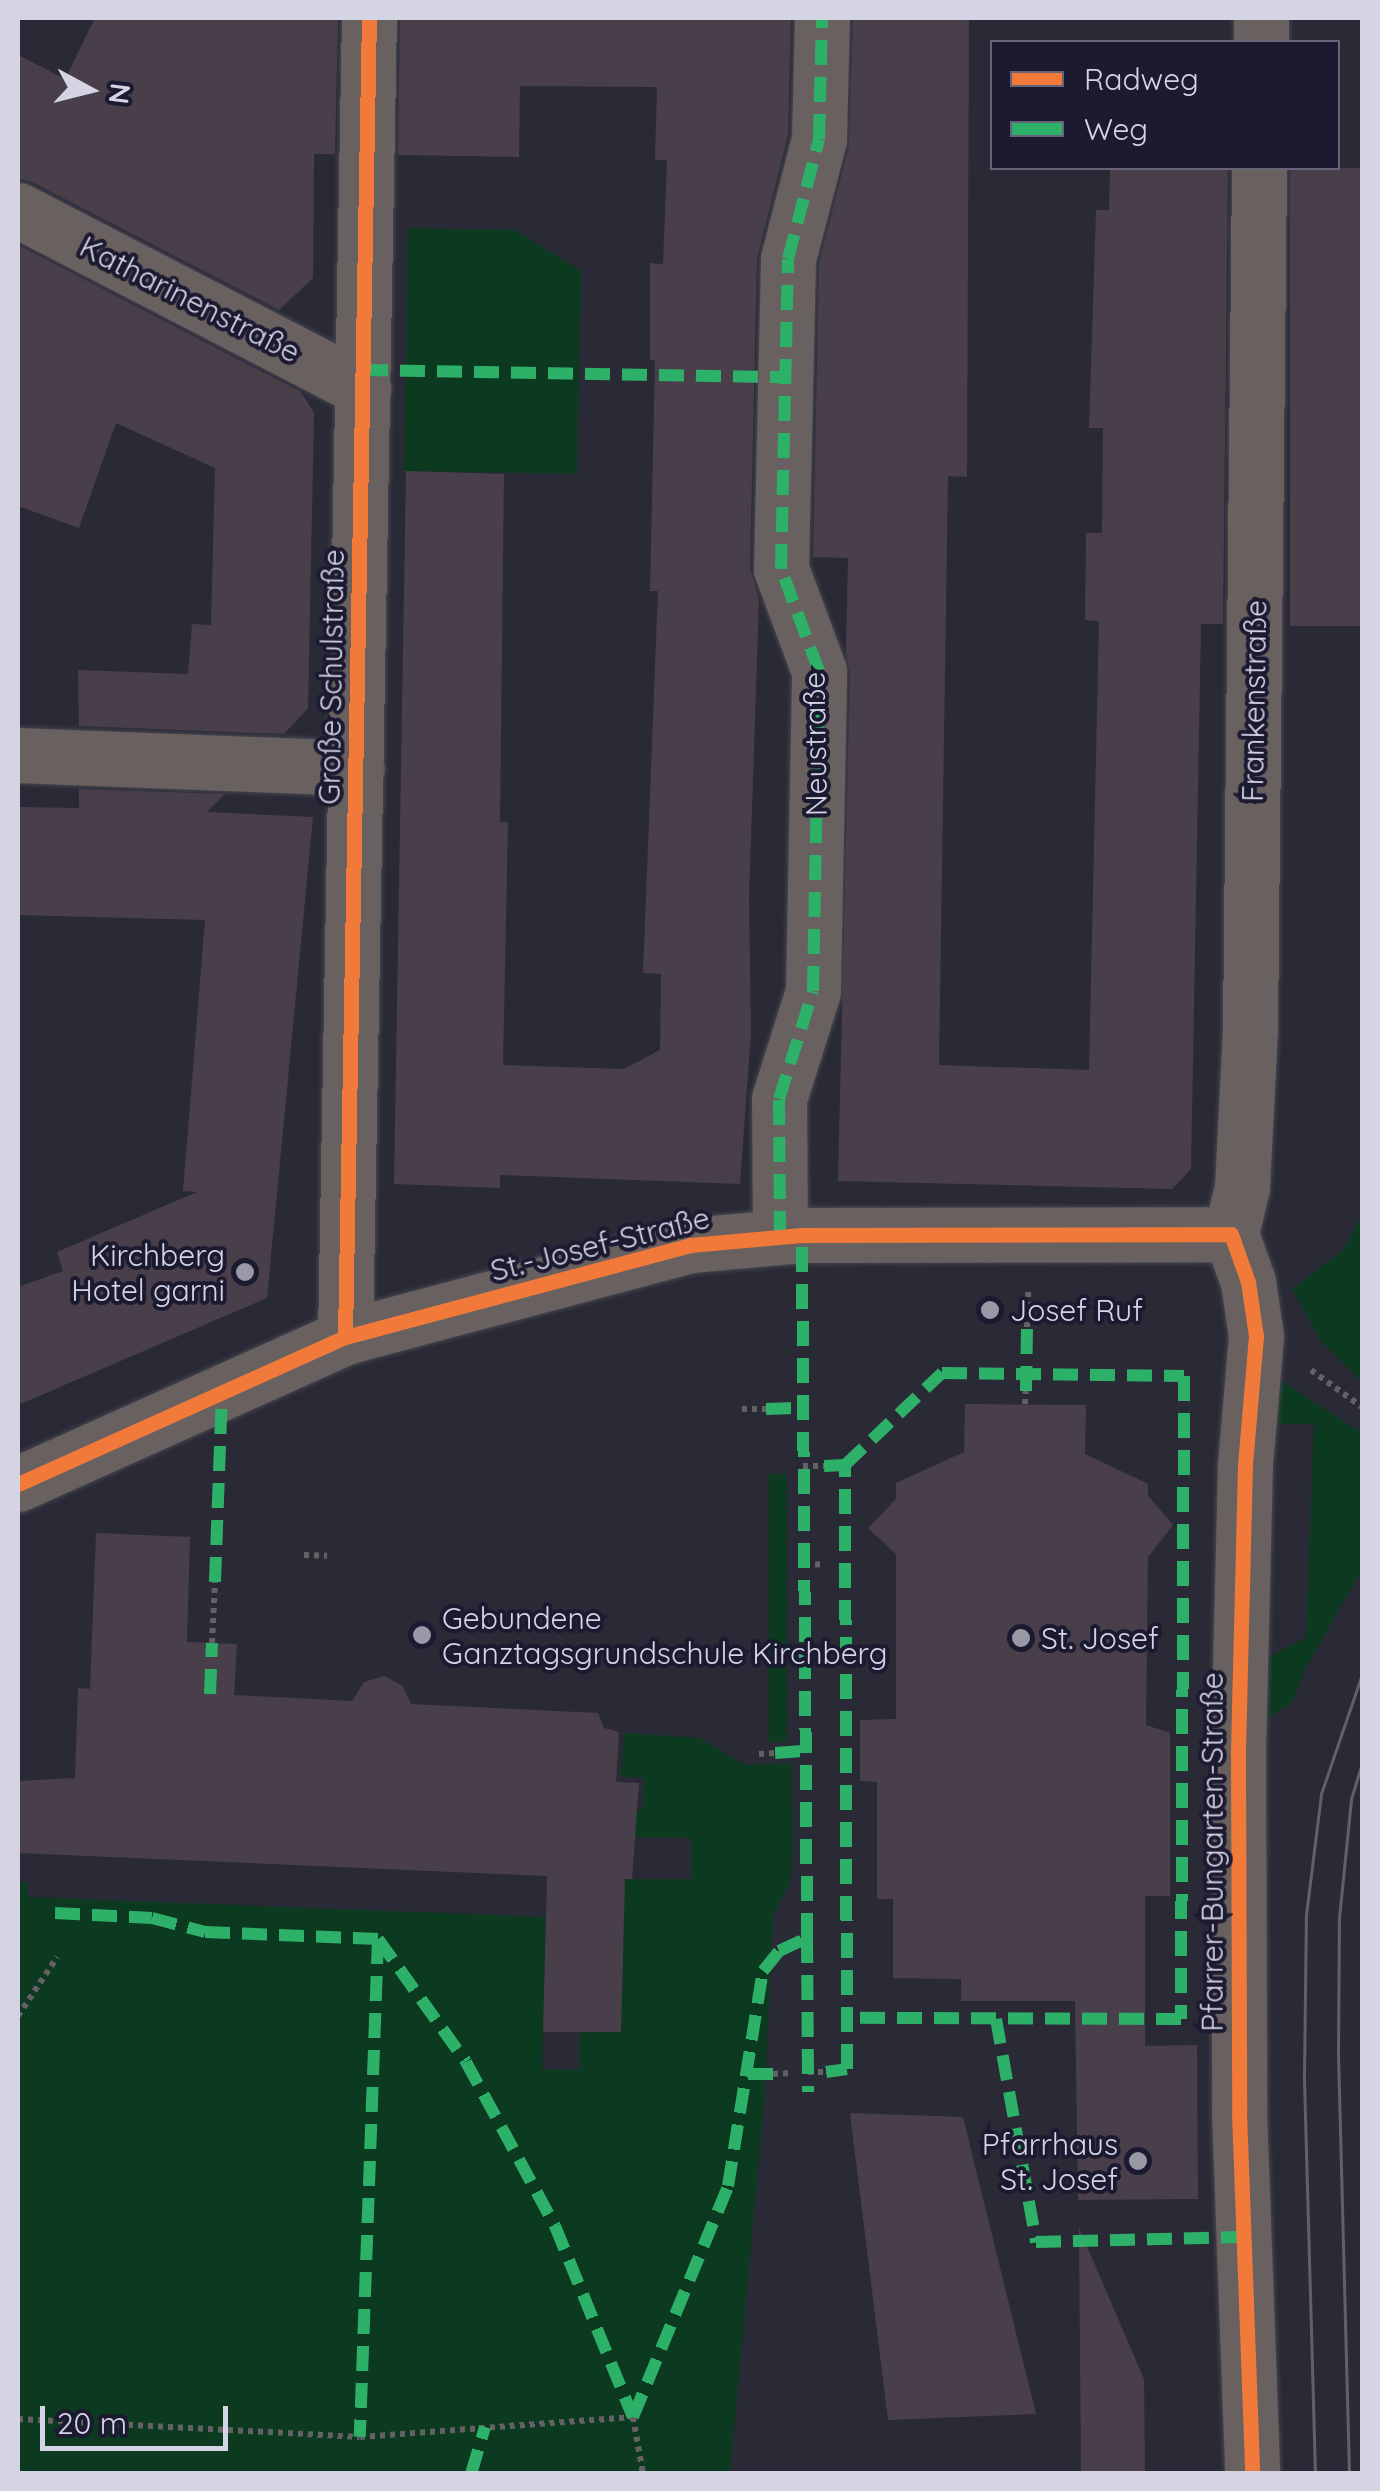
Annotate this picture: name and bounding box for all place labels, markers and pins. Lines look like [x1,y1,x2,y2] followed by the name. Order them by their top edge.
[71,1237,225,1308] place label: Kirchberg Hotel garni
[234,1261,256,1283] marker: Kirchberg Hotel garni
[1010,1292,1143,1328] place label: Josef Ruf
[979,1299,1001,1321] marker: Josef Ruf
[442,1600,887,1670] place label: Gebundene Ganztagsgrundschule Kirchberg
[1041,1620,1159,1656] place label: St. Josef
[411,1624,433,1646] marker: Gebundene Ganztagsgrundschule Kirchberg
[1010,1627,1032,1649] marker: St. Josef
[982,2126,1118,2196] place label: Pfarrhaus St. Josef
[1127,2150,1149,2172] marker: Pfarrhaus St. Josef

